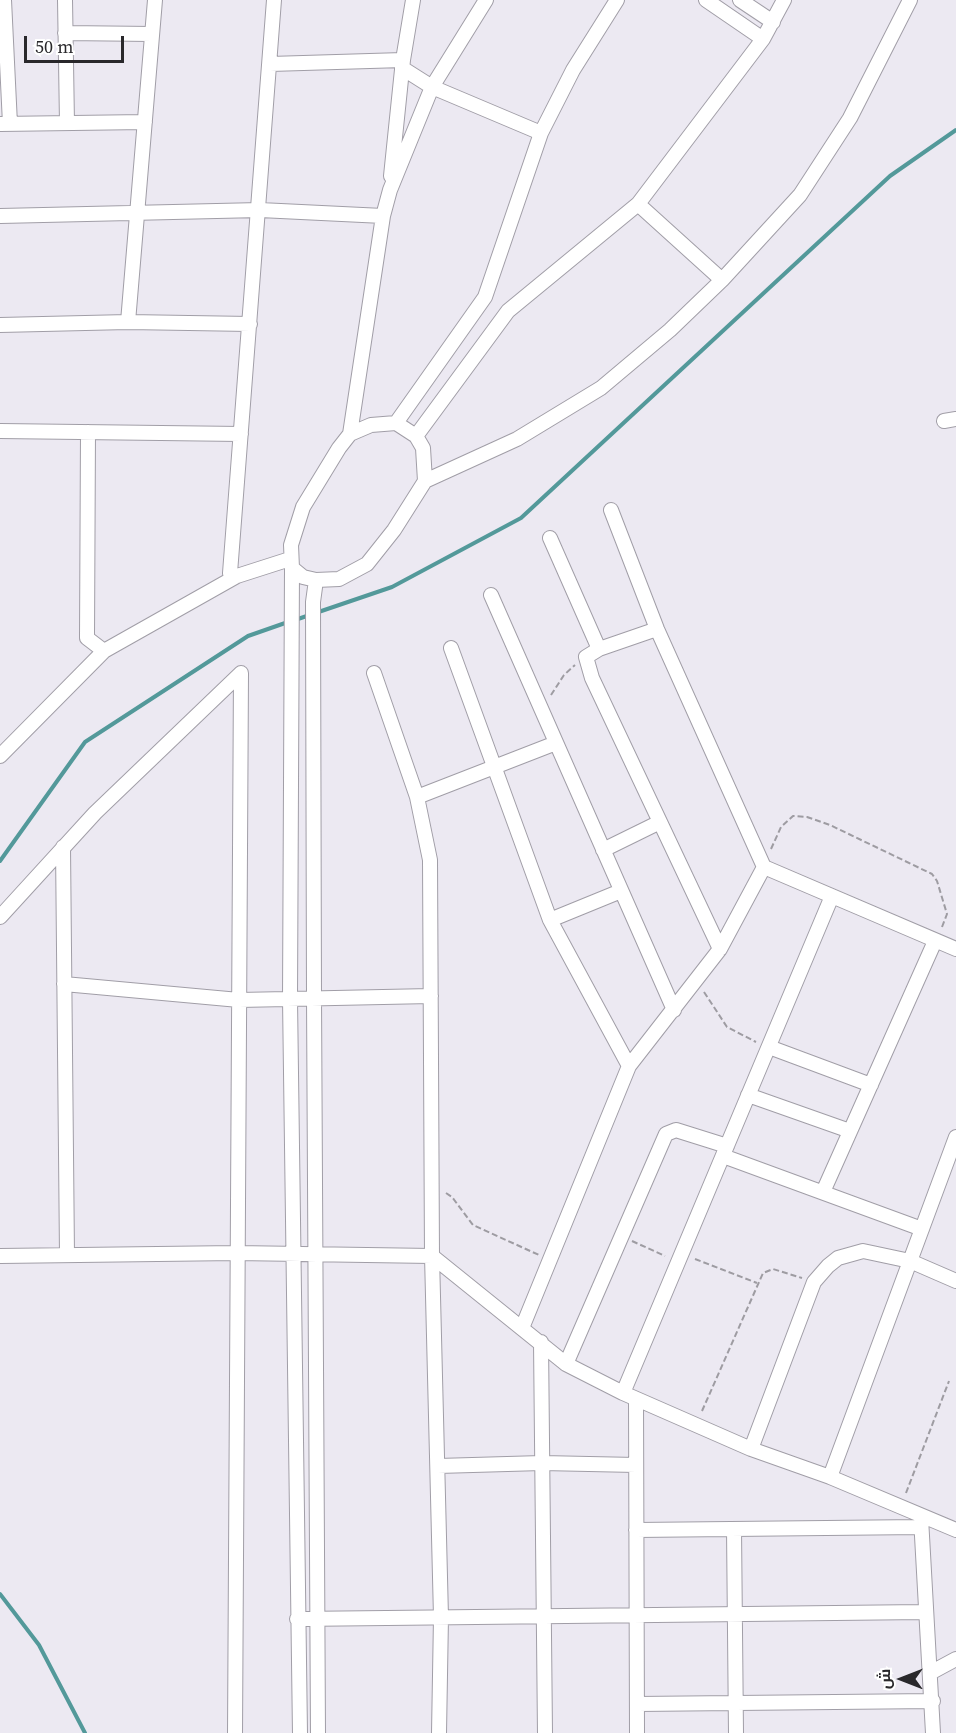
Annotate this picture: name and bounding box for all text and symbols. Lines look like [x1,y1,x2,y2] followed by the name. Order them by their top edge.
[27,24,128,62] scale bar
[35,34,73,59] text: 50 m
[872,1649,932,1709] north arrow
[873,1669,895,1689] text: ش

